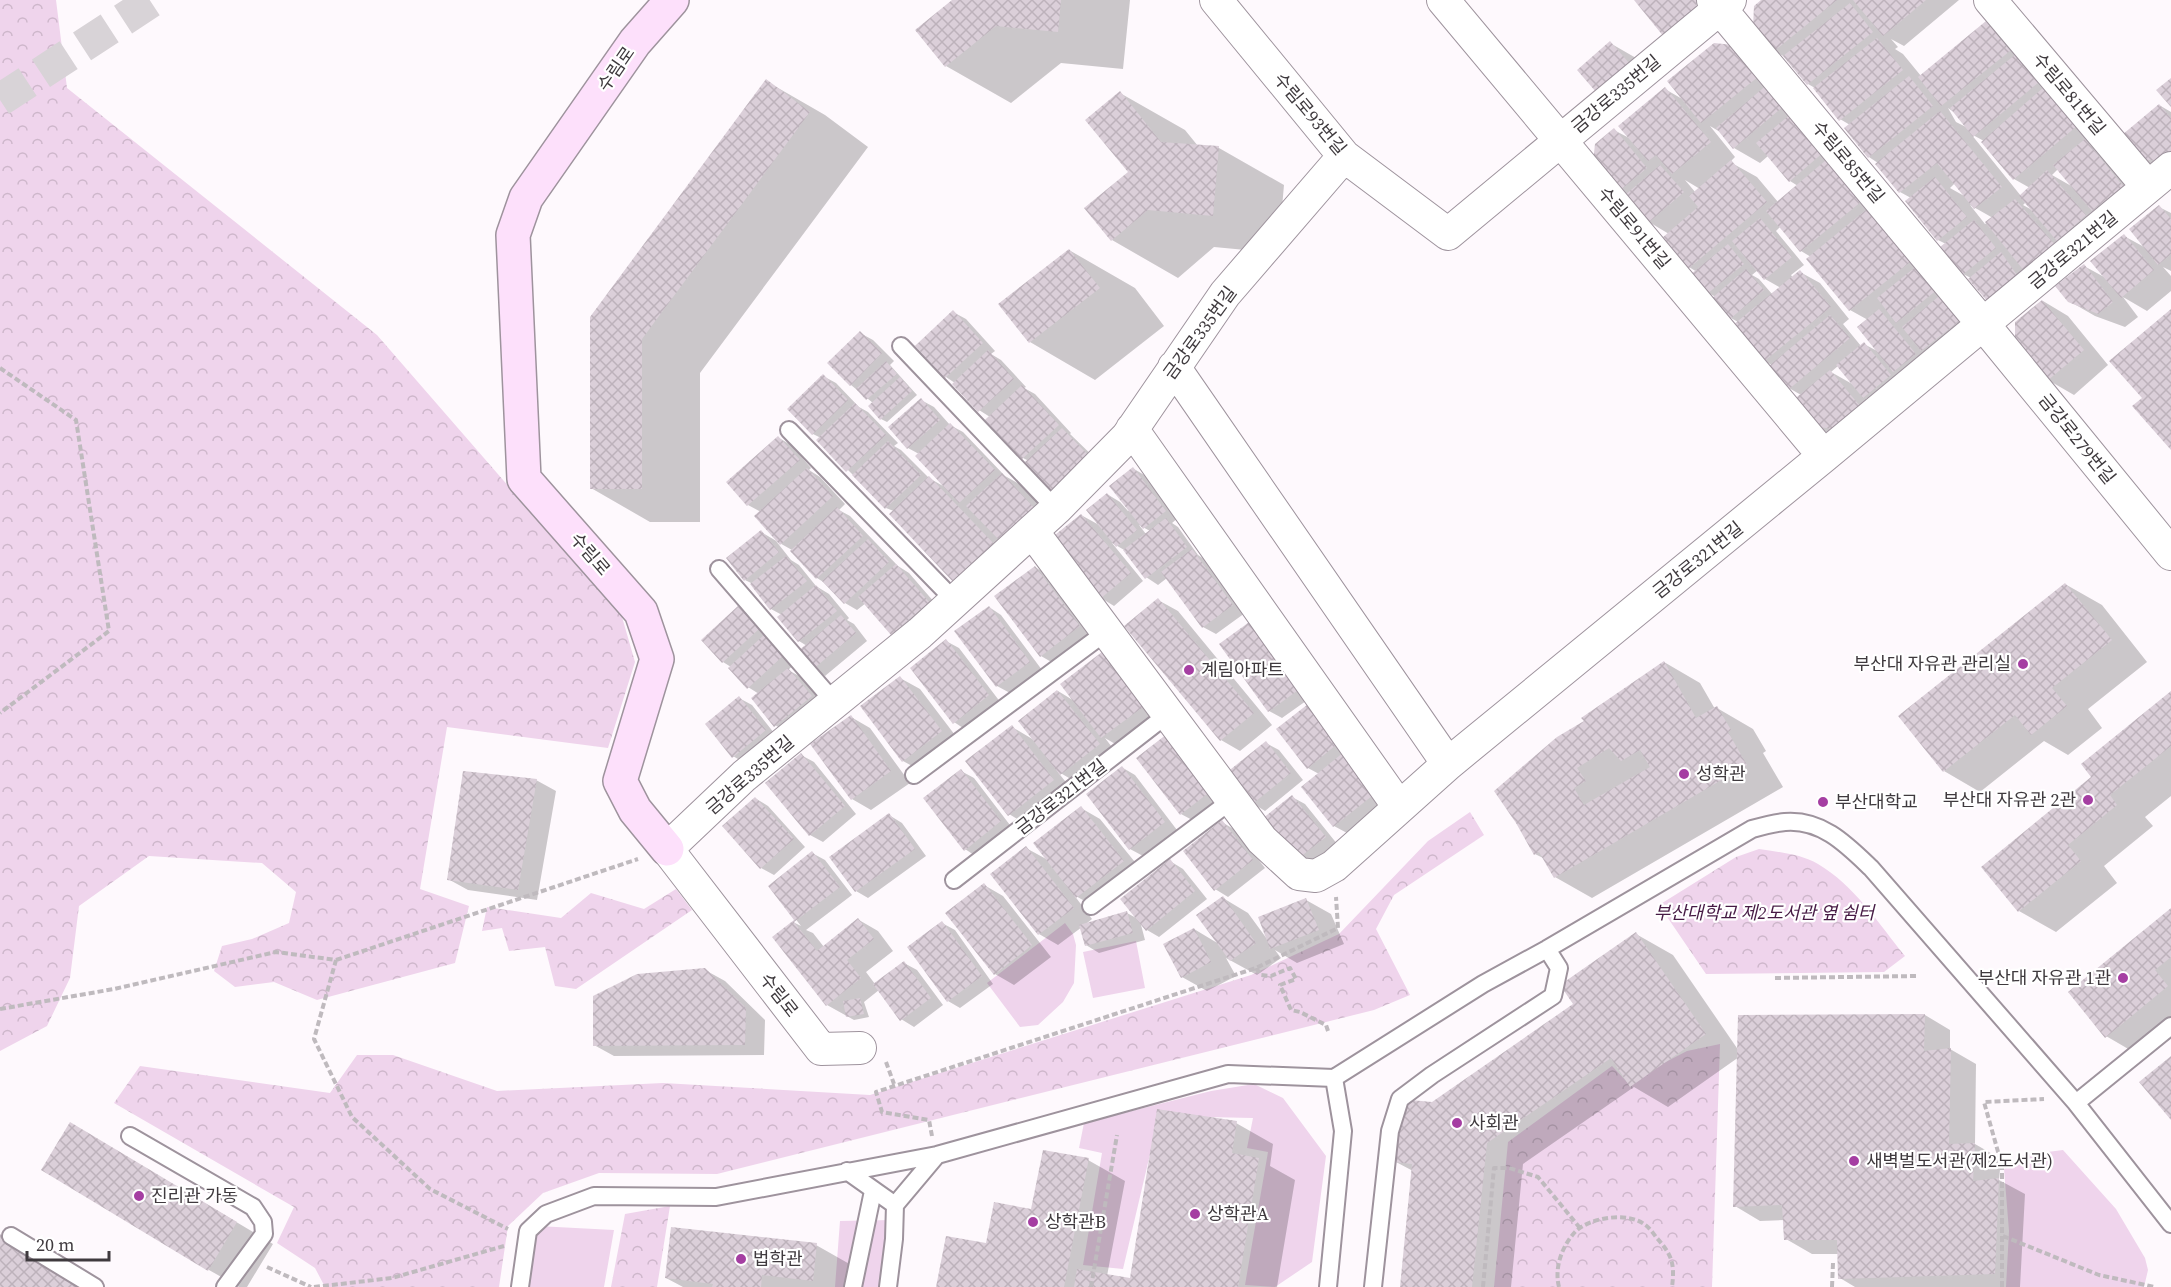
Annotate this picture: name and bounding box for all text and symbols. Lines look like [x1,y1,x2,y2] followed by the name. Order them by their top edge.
[591,41,640,96] street label: 수림로
[2027,47,2111,140] street label: 수림로81번길
[1566,49,1666,138] street label: 금강로335번길
[1268,67,1352,160] street label: 수림로93번길
[1806,115,1890,208] street label: 수림로85번길
[1592,181,1676,274] street label: 수림로91번길
[2023,205,2123,294] street label: 금강로321번길
[1157,281,1242,384] street label: 금강로335번길
[2033,388,2122,489] street label: 금강로279번길
[1647,515,1748,604] street label: 금강로321번길
[565,527,616,581] street label: 수림로
[1854,651,2011,676] place label: 부산대 자유관 관리실
[1201,657,1284,682] place label: 계림아파트
[2016,657,2030,671] marker: 부산대 자유관 관리실
[1182,663,1196,677] marker: 계림아파트
[700,729,799,820] street label: 금강로335번길
[1010,753,1112,840] street label: 금강로321번길
[1696,761,1746,786] place label: 성학관
[1677,767,1691,781] marker: 성학관
[1943,787,2076,812] place label: 부산대 자유관 2관
[1835,789,1918,814] place label: 부산대학교
[2081,793,2095,807] marker: 부산대 자유관 2관
[1816,795,1830,809] marker: 부산대학교
[1654,900,1877,925] park label: 부산대학교 제2도서관 옆 쉼터
[1978,965,2111,990] place label: 부산대 자유관 1관
[754,967,805,1022] street label: 수림로
[2116,971,2130,985] marker: 부산대 자유관 1관
[1469,1110,1519,1135] place label: 사회관
[1450,1116,1464,1130] marker: 사회관
[1866,1148,2053,1173] place label: 새벽벌도서관(제2도서관)
[1847,1154,1861,1168] marker: 새벽벌도서관(제2도서관)
[151,1183,238,1208] place label: 진리관 가동
[132,1189,146,1203] marker: 진리관 가동
[1207,1201,1269,1226] place label: 상학관A
[1188,1207,1202,1221] marker: 상학관A
[1045,1209,1106,1234] place label: 상학관B
[1026,1215,1040,1229] marker: 상학관B
[27,1224,110,1262] scale bar
[36,1232,74,1257] text: 20 m
[753,1246,803,1271] place label: 법학관
[734,1252,748,1266] marker: 법학관

